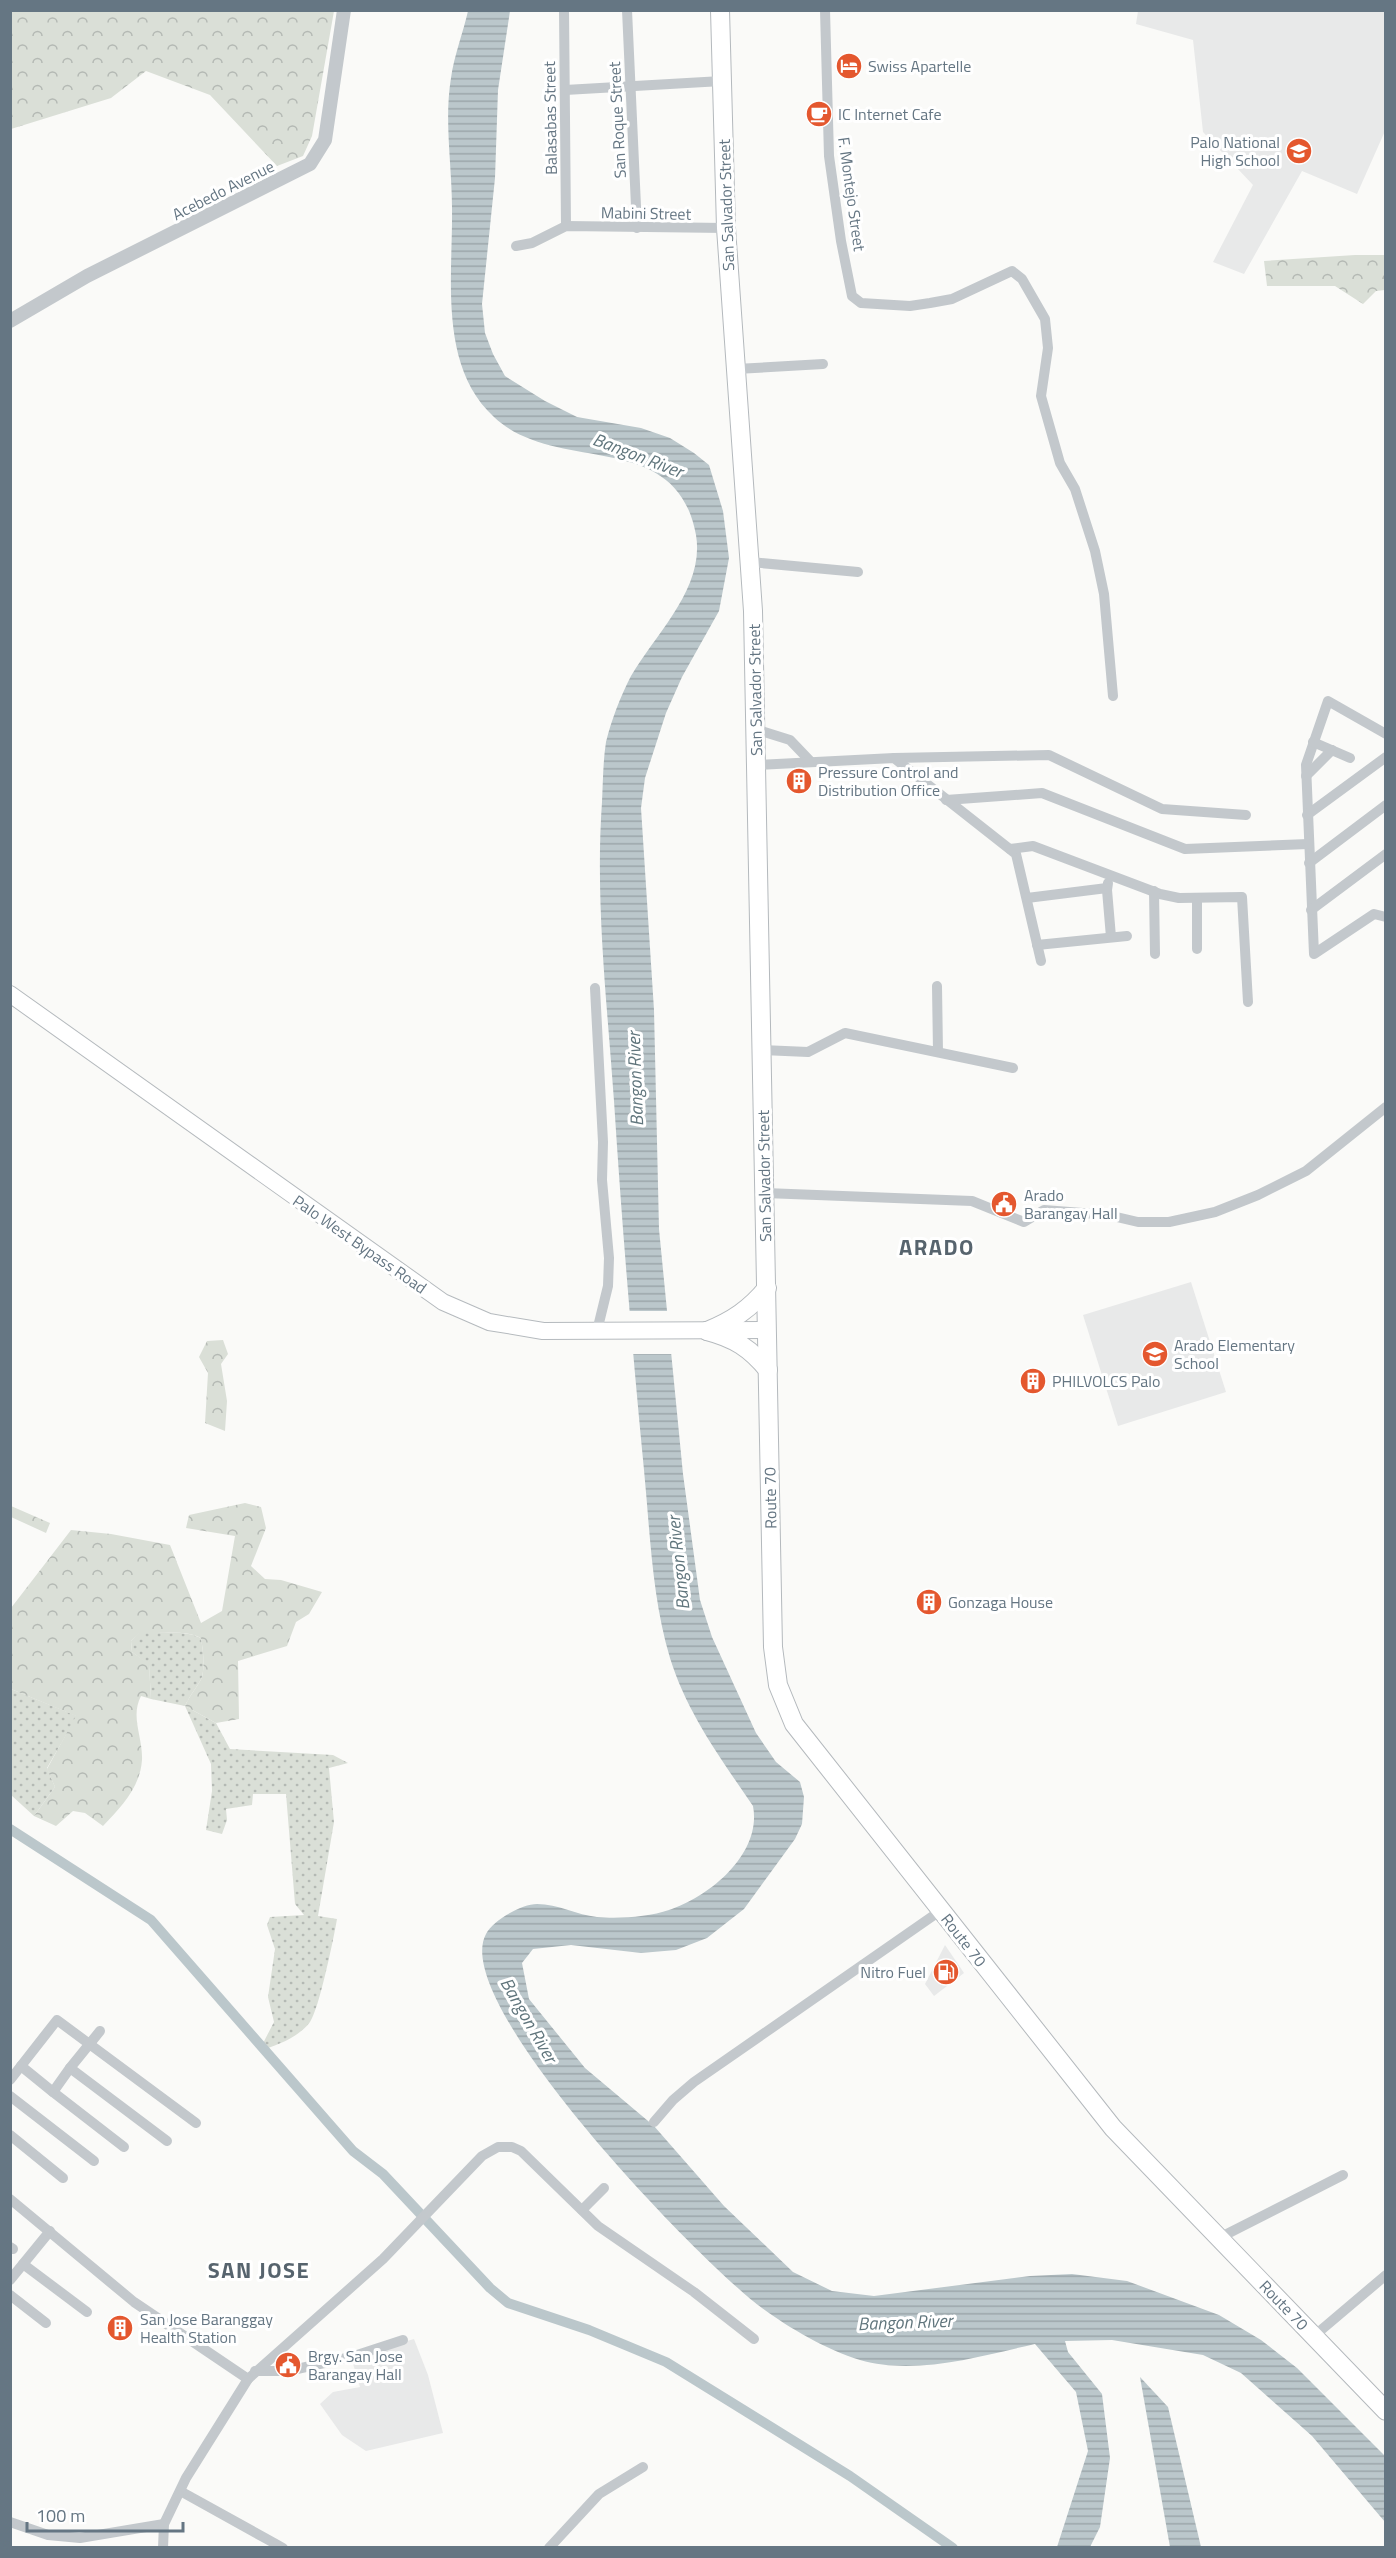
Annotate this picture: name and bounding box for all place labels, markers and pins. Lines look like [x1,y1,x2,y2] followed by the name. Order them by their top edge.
[834,51,864,81] hotel icon: Swiss Apartelle
[868,54,971,78] place label: Swiss Apartelle
[804,99,834,129] cafe icon: IC Internet Cafe
[838,102,942,126] place label: IC Internet Cafe
[1190,130,1280,172] place label: Palo National High School
[1284,136,1314,166] school or university icon: Palo National High School
[818,760,959,802] place label: Pressure Control and Distribution Office
[784,766,814,796] building icon: Pressure Control and Distribution Office
[1024,1183,1118,1225] place label: Arado Barangay Hall
[989,1189,1019,1219] public building icon: Arado Barangay Hall
[1174,1333,1295,1375] place label: Arado Elementary School
[1140,1339,1170,1369] school or university icon: Arado Elementary School
[1018,1366,1048,1396] building icon: PHILVOLCS Palo
[1052,1369,1161,1393] place label: PHILVOLCS Palo
[914,1587,944,1617] building icon: Gonzaga House
[948,1590,1053,1614] place label: Gonzaga House
[931,1957,961,1987] fuel station icon: Nitro Fuel
[860,1960,926,1984] place label: Nitro Fuel
[140,2307,273,2349] place label: San Jose Baranggay Health Station
[105,2313,135,2343] building icon: San Jose Baranggay Health Station
[308,2344,403,2386] place label: Brgy. San Jose Barangay Hall
[273,2350,303,2380] public building icon: Brgy. San Jose Barangay Hall

